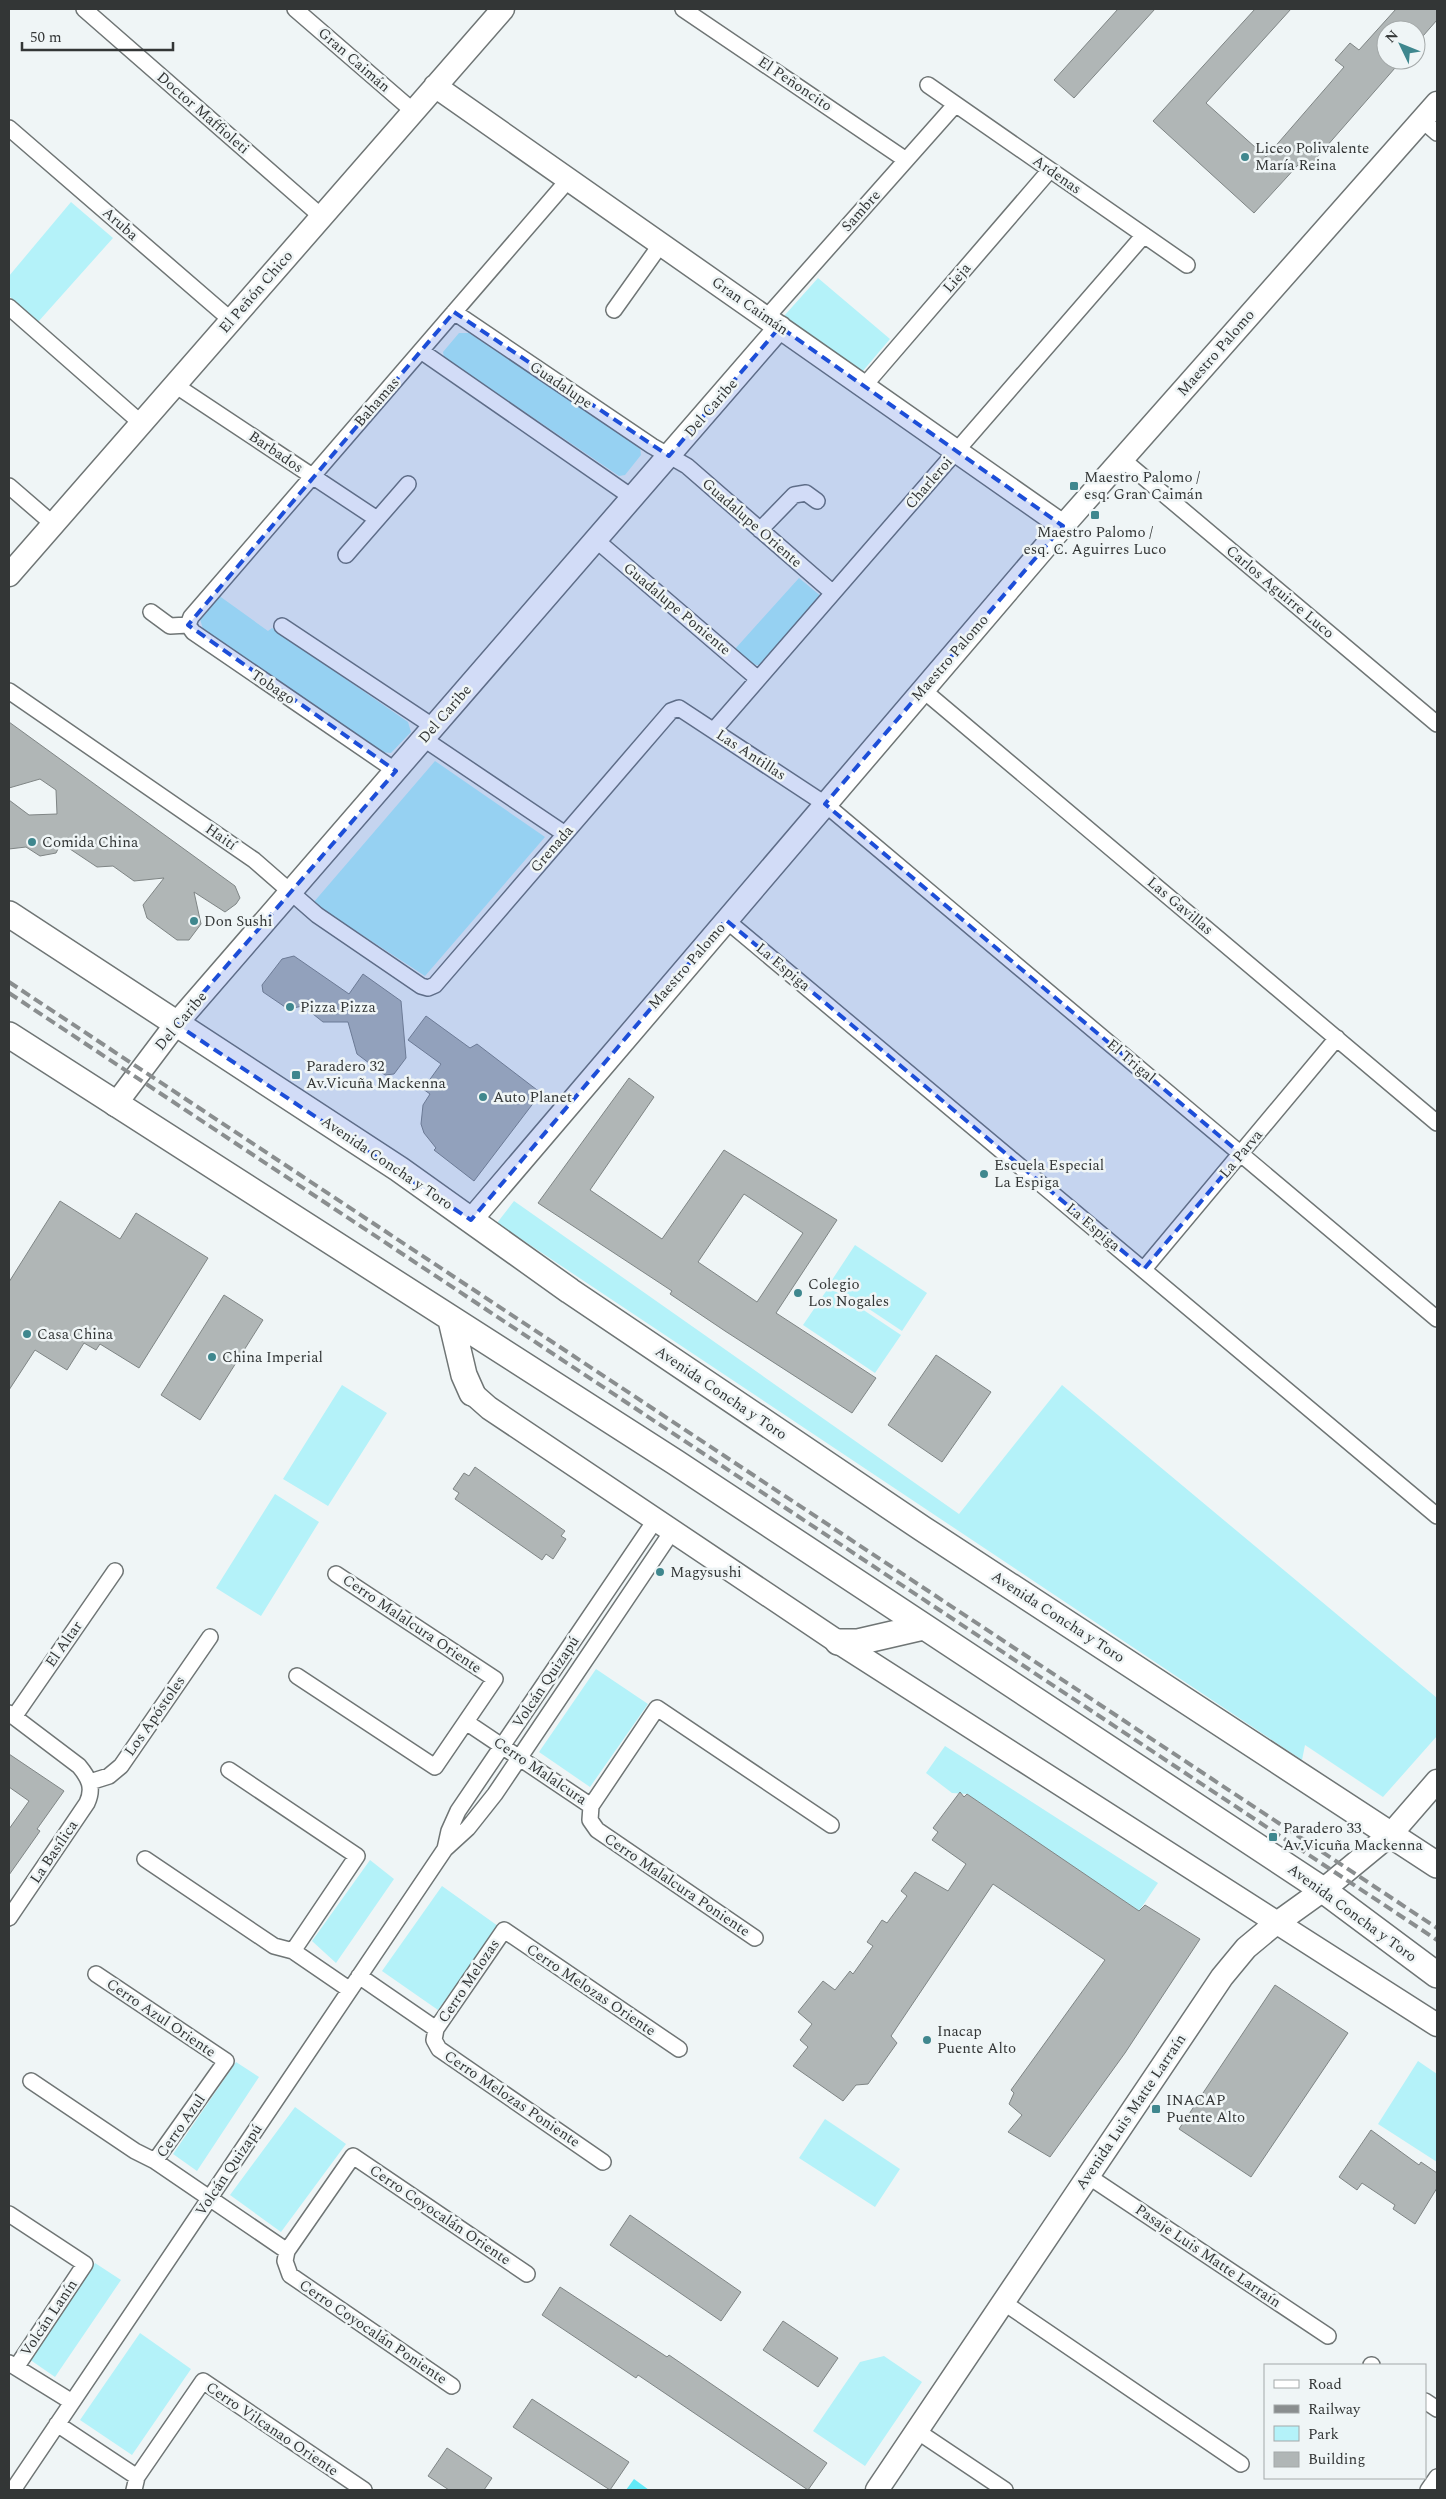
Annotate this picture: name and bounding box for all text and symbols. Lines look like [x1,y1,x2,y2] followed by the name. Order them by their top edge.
[22,20,174,52] scale bar
[1376,20,1426,70] north arrow
[313,22,395,98] street label: Gran Caimán
[1380,25,1403,48] text: N
[30,26,62,49] text: 50 m
[753,51,837,117] street label: El Peñoncito
[152,66,254,160] street label: Doctor Maffioleti
[1255,137,1369,177] place label: Liceo Polivalente María Reina
[1028,150,1086,200] street label: Ardenas
[1239,151,1251,163] marker: Liceo Polivalente María Reina
[836,185,886,237] street label: Sambre
[97,202,144,247] street label: Aruba
[213,245,299,339] street label: El Peñón Chico
[937,257,977,298] street label: Lieja
[707,271,793,341] street label: Gran Caimán
[1172,304,1260,402] street label: Maestro Palomo
[525,355,597,415] street label: Guadalupe
[349,372,405,432] street label: Bahamas
[679,373,743,443] street label: Del Caribe
[244,425,308,479] street label: Barbados
[900,452,958,514] street label: Charleroi
[1084,466,1203,506] place label: Maestro Palomo / esq. Gran Caimán
[697,473,807,573] street label: Guadalupe Oriente
[1068,480,1080,492] marker: Maestro Palomo / esq. Gran Caimán
[1089,509,1101,521] marker: Maestro Palomo / esq. C. Aguirres Luco
[1024,521,1166,561] place label: Maestro Palomo / esq. C. Aguirres Luco
[1221,540,1339,644] street label: Carlos Aguirre Luco
[618,557,736,661] street label: Guadalupe Poniente
[906,609,994,707] street label: Maestro Palomo
[246,664,300,710] street label: Tobago
[413,679,477,749] street label: Del Caribe
[711,724,791,786] street label: Las Antillas
[200,818,243,857] street label: Haití
[525,820,580,878] street label: Grenada
[42,831,139,854] place label: Comida China
[26,836,38,848] marker: Comida China
[1142,871,1218,941] street label: Las Gavillas
[204,910,272,933] place label: Don Sushi
[188,915,200,927] marker: Don Sushi
[643,917,731,1015] street label: Maestro Palomo
[751,937,816,997] street label: La Espiga
[149,986,213,1056] street label: Del Caribe
[300,996,377,1019] place label: Pizza Pizza
[284,1001,296,1013] marker: Pizza Pizza
[1101,1034,1161,1088] street label: El Trigal
[306,1055,446,1095] place label: Paradero 32 Av.Vicuña Mackenna
[290,1069,302,1081] marker: Paradero 32 Av.Vicuña Mackenna
[493,1086,572,1109] place label: Auto Planet
[477,1091,489,1103] marker: Auto Planet
[316,1110,458,1216] street label: Avenida Concha y Toro
[1214,1124,1269,1183] street label: La Parva
[994,1154,1104,1194] place label: Escuela Especial La Espiga
[978,1168,990,1180] marker: Escuela Especial La Espiga
[1061,1197,1126,1257] street label: La Espiga
[808,1273,889,1313] place label: Colegio Los Nogales
[792,1287,804,1299] marker: Colegio Los Nogales
[37,1323,114,1346] place label: Casa China
[21,1328,33,1340] marker: Casa China
[650,1340,792,1446] street label: Avenida Concha y Toro
[222,1346,323,1369] place label: China Imperial
[206,1351,218,1363] marker: China Imperial
[670,1561,742,1584] place label: Magysushi
[987,1565,1129,1669] street label: Avenida Concha y Toro
[654,1566,666,1578] marker: Magysushi
[338,1569,486,1679] street label: Cerro Malalcura Oriente
[40,1616,88,1672] street label: El Altar
[507,1631,585,1733] street label: Volcán Quizapú
[119,1671,191,1761] street label: Los Apóstoles
[489,1731,592,1811] street label: Cerro Malalcura
[24,1815,84,1889] street label: La Basílica
[1283,1817,1423,1857] place label: Paradero 33 Av.Vicuña Mackenna
[599,1827,755,1943] street label: Cerro Malalcura Poniente
[1267,1831,1279,1843] marker: Paradero 33 Av.Vicuña Mackenna
[1283,1858,1421,1968] street label: Avenida Concha y Toro
[432,1934,506,2028] street label: Cerro Melozas
[522,1938,660,2042] street label: Cerro Melozas Oriente
[102,1973,220,2063] street label: Cerro Azul Oriente
[937,2020,1016,2060] place label: Inacap Puente Alto
[1070,2029,1192,2195] street label: Avenida Luis Matte Larraín
[921,2034,933,2046] marker: Inacap Puente Alto
[439,2045,585,2153] street label: Cerro Melozas Poniente
[1166,2089,1245,2129] place label: INACAP Puente Alto
[151,2090,211,2162] street label: Cerro Azul
[1150,2103,1162,2115] marker: INACAP Puente Alto
[190,2119,268,2221] street label: Volcán Quizapú
[365,2159,515,2271] street label: Cerro Coyocalán Oriente
[1130,2198,1286,2314] street label: Pasaje Luis Matte Larraín
[294,2274,452,2390] street label: Cerro Coyocalán Poniente
[15,2275,83,2361] street label: Volcán Lanín
[1264,2364,1426,2479] legend
[1308,2373,1342,2396] text: Road
[201,2376,343,2482] street label: Cerro Vilcanao Oriente
[1308,2398,1361,2421] text: Railway
[1308,2423,1339,2446] text: Park
[1308,2448,1365,2471] text: Building

